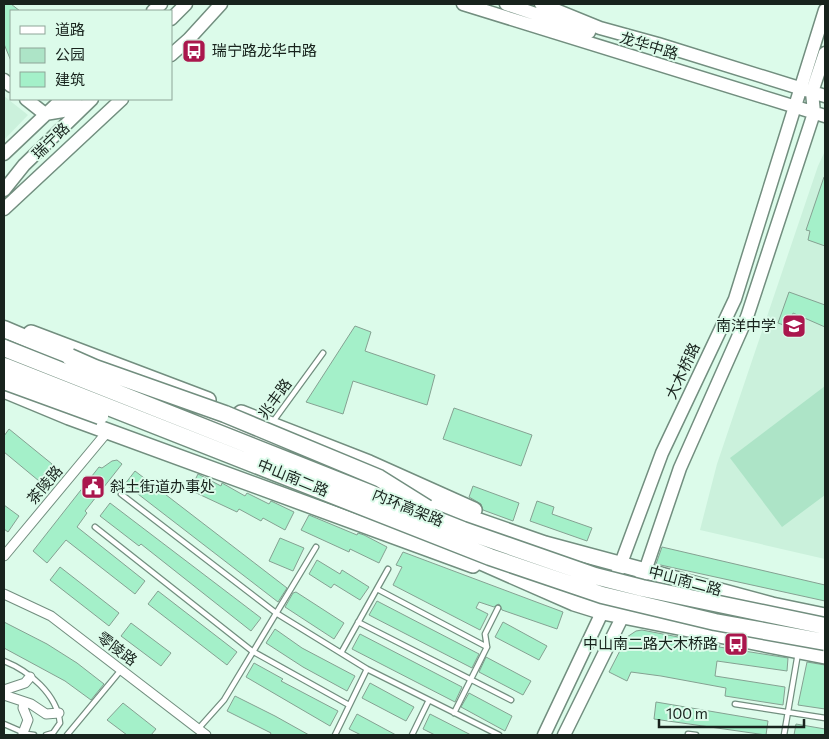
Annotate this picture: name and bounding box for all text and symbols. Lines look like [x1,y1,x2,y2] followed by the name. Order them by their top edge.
[10,10,172,100] legend
[55,20,85,38] text: 道路
[618,28,681,62] street label: 龙华中路
[181,38,207,64] bus stop icon: 瑞宁路龙华中路
[212,41,317,59] place label: 瑞宁路龙华中路
[55,45,85,63] text: 公园
[55,70,85,88] text: 建筑
[28,118,73,162] street label: 瑞宁路
[781,313,807,339] school or university icon: 南洋中学
[716,316,776,334] place label: 南洋中学
[661,340,703,402] street label: 大木桥路
[254,375,295,422] street label: 兆丰路
[255,455,332,499] street label: 中山南二路
[23,461,66,507] street label: 茶陵路
[80,474,106,500] public building icon: 斜土街道办事处
[110,477,215,495] place label: 斜土街道办事处
[370,485,447,529] street label: 内环高架路
[647,562,724,598] street label: 中山南二路
[94,627,141,669] street label: 零陵路
[723,631,749,657] bus stop icon: 中山南二路大木桥路
[583,634,718,652] place label: 中山南二路大木桥路
[659,696,804,728] scale bar
[666,704,708,722] text: 100 m

